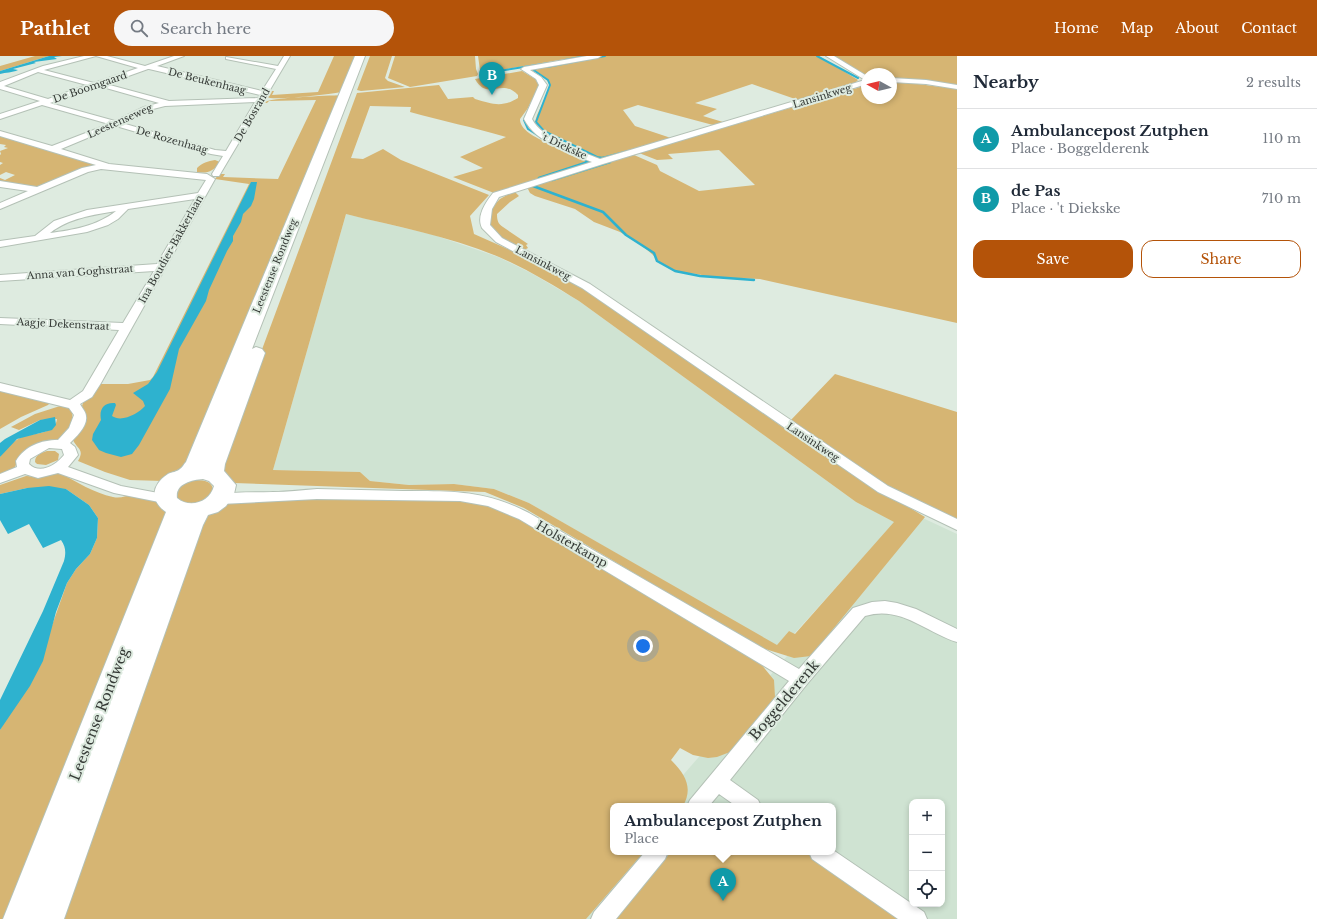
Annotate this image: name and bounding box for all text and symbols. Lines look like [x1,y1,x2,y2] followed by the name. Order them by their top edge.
[114,10,394,46] search box
[20,17,90,40] text: Pathlet
[128,17,150,39] icon: search
[160,19,251,38] text: Search here
[1054,19,1099,37] text: Home
[1121,19,1153,37] text: Map
[1175,19,1219,37] text: About
[1241,19,1297,37] text: Contact
[479,62,505,95] pin: B
[167,65,248,97] street label: De Beukenhaag
[51,68,129,106] street label: De Boomgaard
[861,68,897,104] north arrow
[973,72,1039,93] text: Nearby
[1246,74,1301,91] text: 2 results
[791,81,854,111] street label: Lansinkweg
[231,85,273,144] street label: De Bosrand
[85,100,155,141] street label: Leestenseweg
[1011,121,1209,140] text: Ambulancepost Zutphen
[135,124,210,157] street label: De Rozenhaag
[539,130,589,162] street label: 't Diekske
[981,130,991,147] text: A
[1262,130,1301,147] text: 110 m
[1011,140,1149,157] text: Place · Boggelderenk
[1011,181,1060,200] text: de Pas
[981,190,991,207] text: B
[1262,190,1301,207] text: 710 m
[136,192,206,305] street label: Ina Boudier-Bakkerlaan
[1011,200,1120,217] text: Place · 't Diekske
[250,216,300,315] street label: Leestense Rondweg
[973,240,1133,278] button: Save
[1141,240,1301,278] button: Share
[513,243,574,283] street label: Lansinkweg
[25,262,134,282] street label: Anna van Goghstraat
[15,315,110,333] street label: Aagje Dekenstraat
[784,420,843,465] street label: Lansinkweg
[534,517,610,571] street label: Holsterkamp
[633,636,653,656] your location
[65,644,133,783] street label: Leestense Rondweg
[745,656,823,744] street label: Boggelderenk
[909,799,945,907] map controls
[909,799,945,835] button: +
[610,803,836,855] popup
[624,811,822,830] text: Ambulancepost Zutphen
[624,830,659,847] text: Place
[909,835,945,871] button: −
[710,868,736,901] pin: A
[909,871,945,907] button: locate

